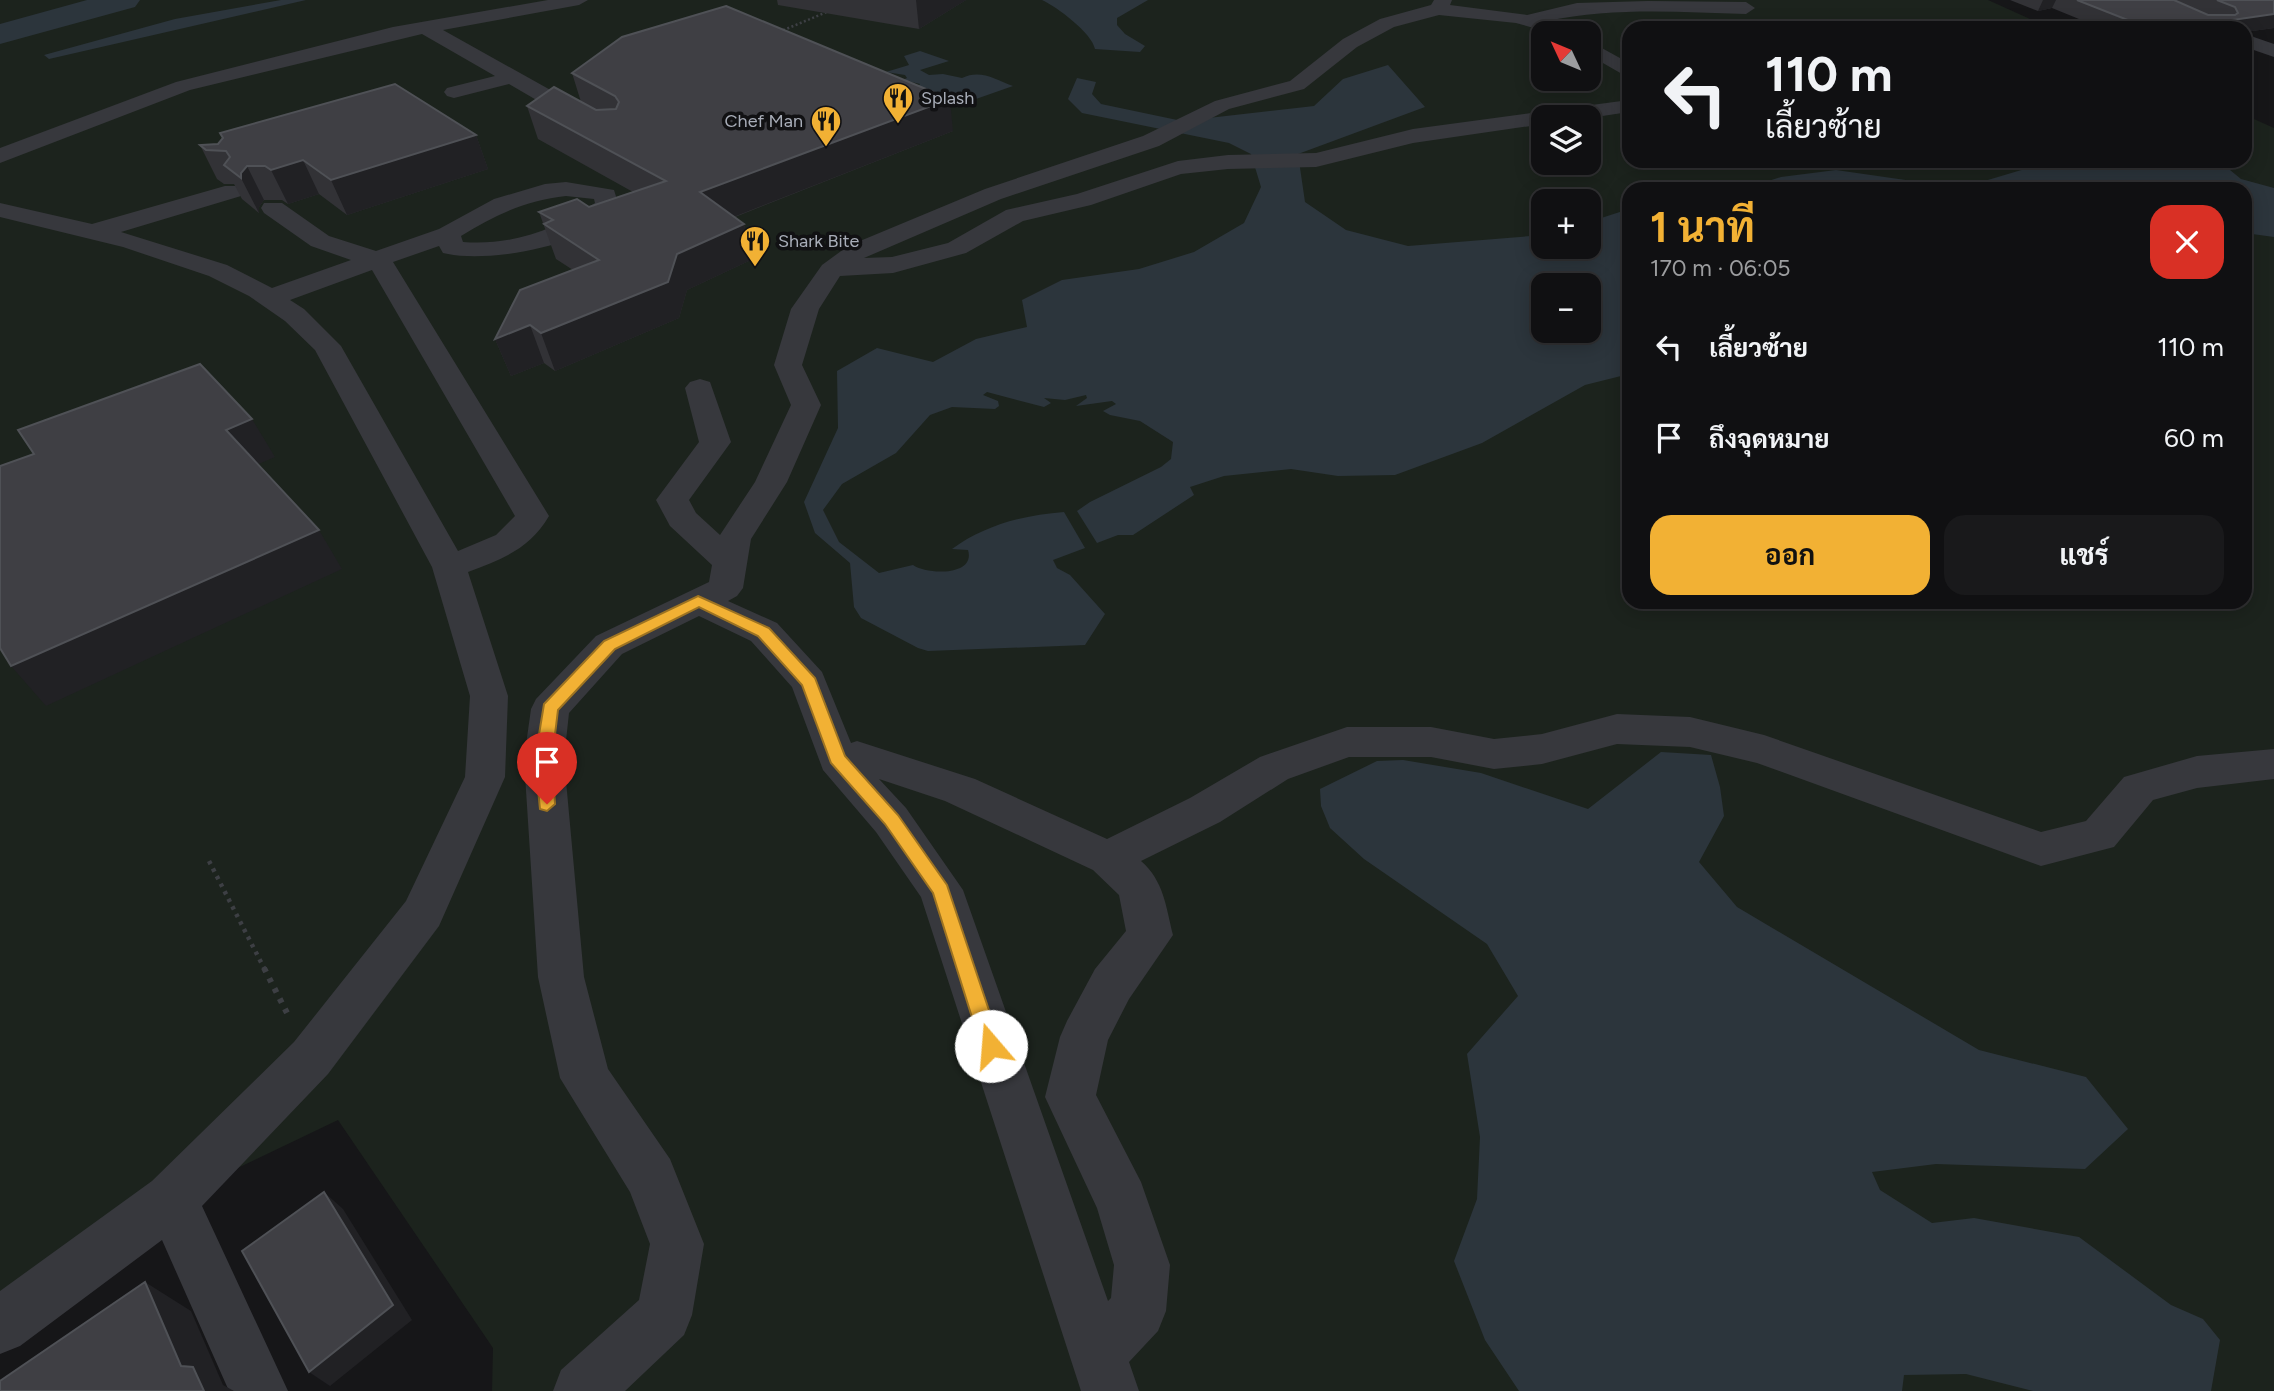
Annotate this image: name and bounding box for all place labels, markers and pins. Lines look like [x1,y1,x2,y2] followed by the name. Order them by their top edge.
[881,81,915,125] restaurant icon: Splash
[921,87,974,109] place label: Splash
[809,104,843,148] restaurant icon: Chef Man
[725,110,803,132] place label: Chef Man
[738,224,772,268] restaurant icon: Shark Bite
[778,230,859,252] place label: Shark Bite
[517,732,577,804] pin

